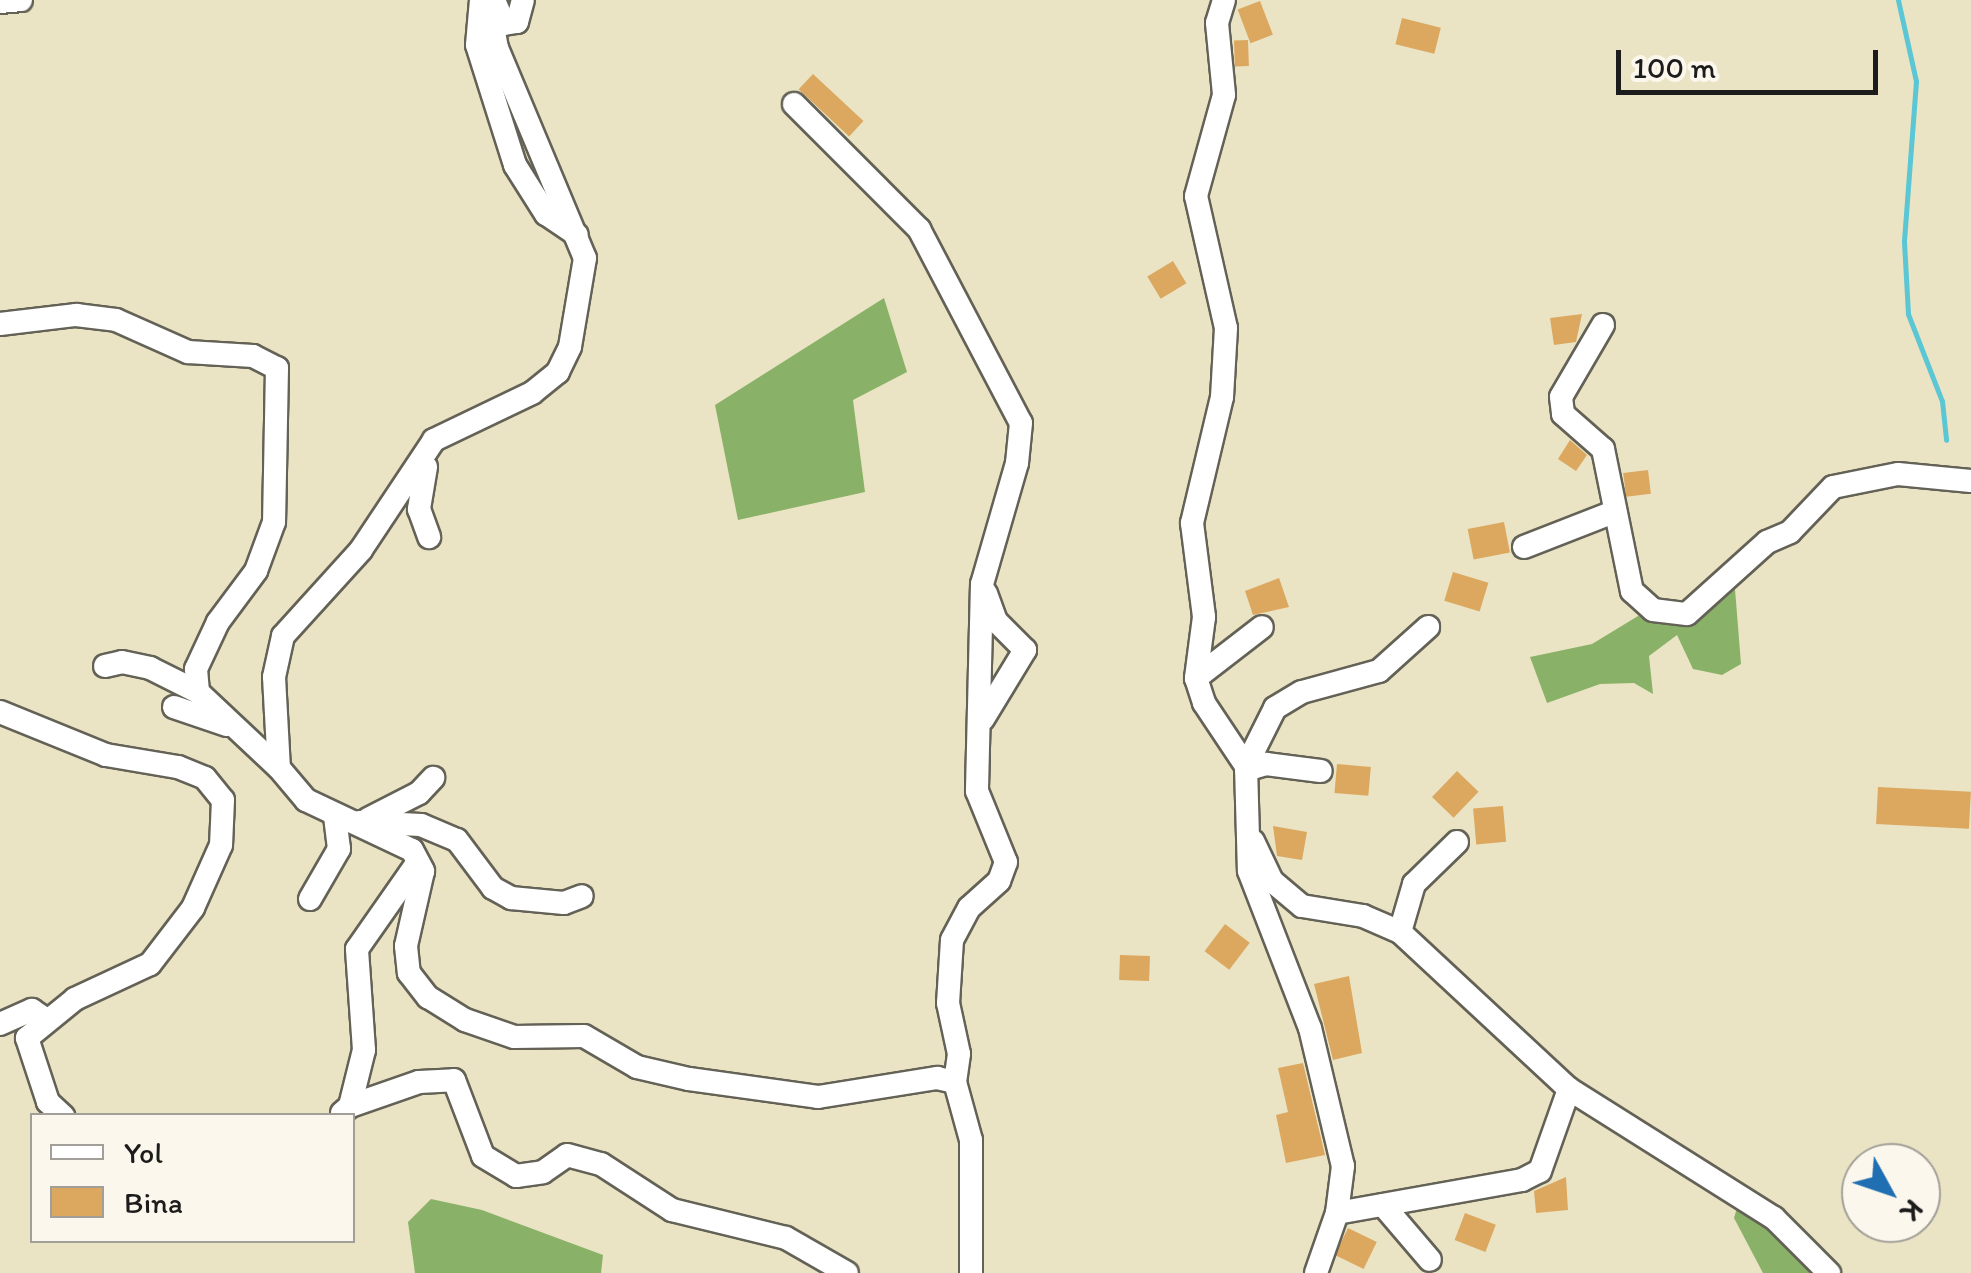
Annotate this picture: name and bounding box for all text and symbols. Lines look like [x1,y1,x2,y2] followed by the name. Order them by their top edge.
[1621,30,1884,92] scale bar
[1633,49,1716,86] text: 100 m
[30,1113,355,1243] legend
[124,1134,163,1171] text: Yol
[1841,1143,1941,1243] north arrow
[124,1184,183,1221] text: Bina
[1894,1193,1931,1229] text: K

